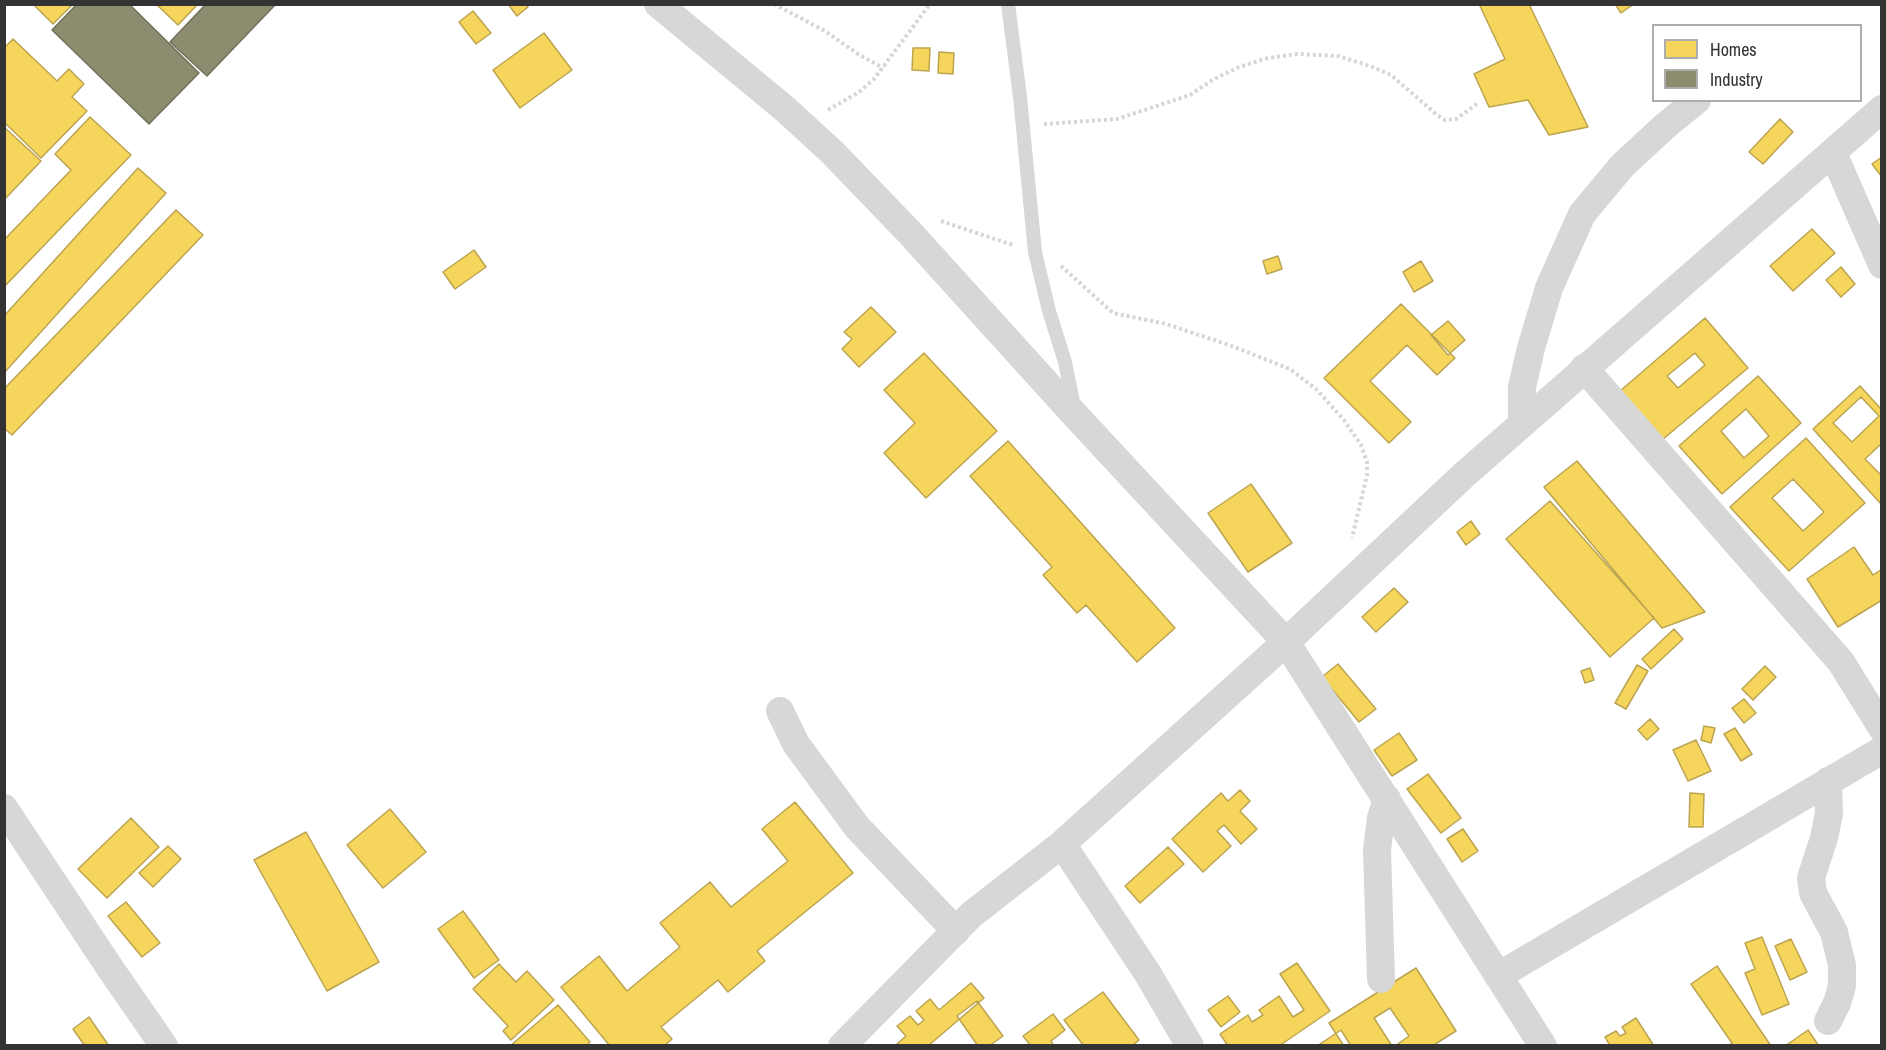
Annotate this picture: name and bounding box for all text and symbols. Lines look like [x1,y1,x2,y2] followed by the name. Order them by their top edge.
[1652,24,1862,102] legend
[1710,37,1757,62] text: Homes
[1710,67,1763,92] text: Industry

